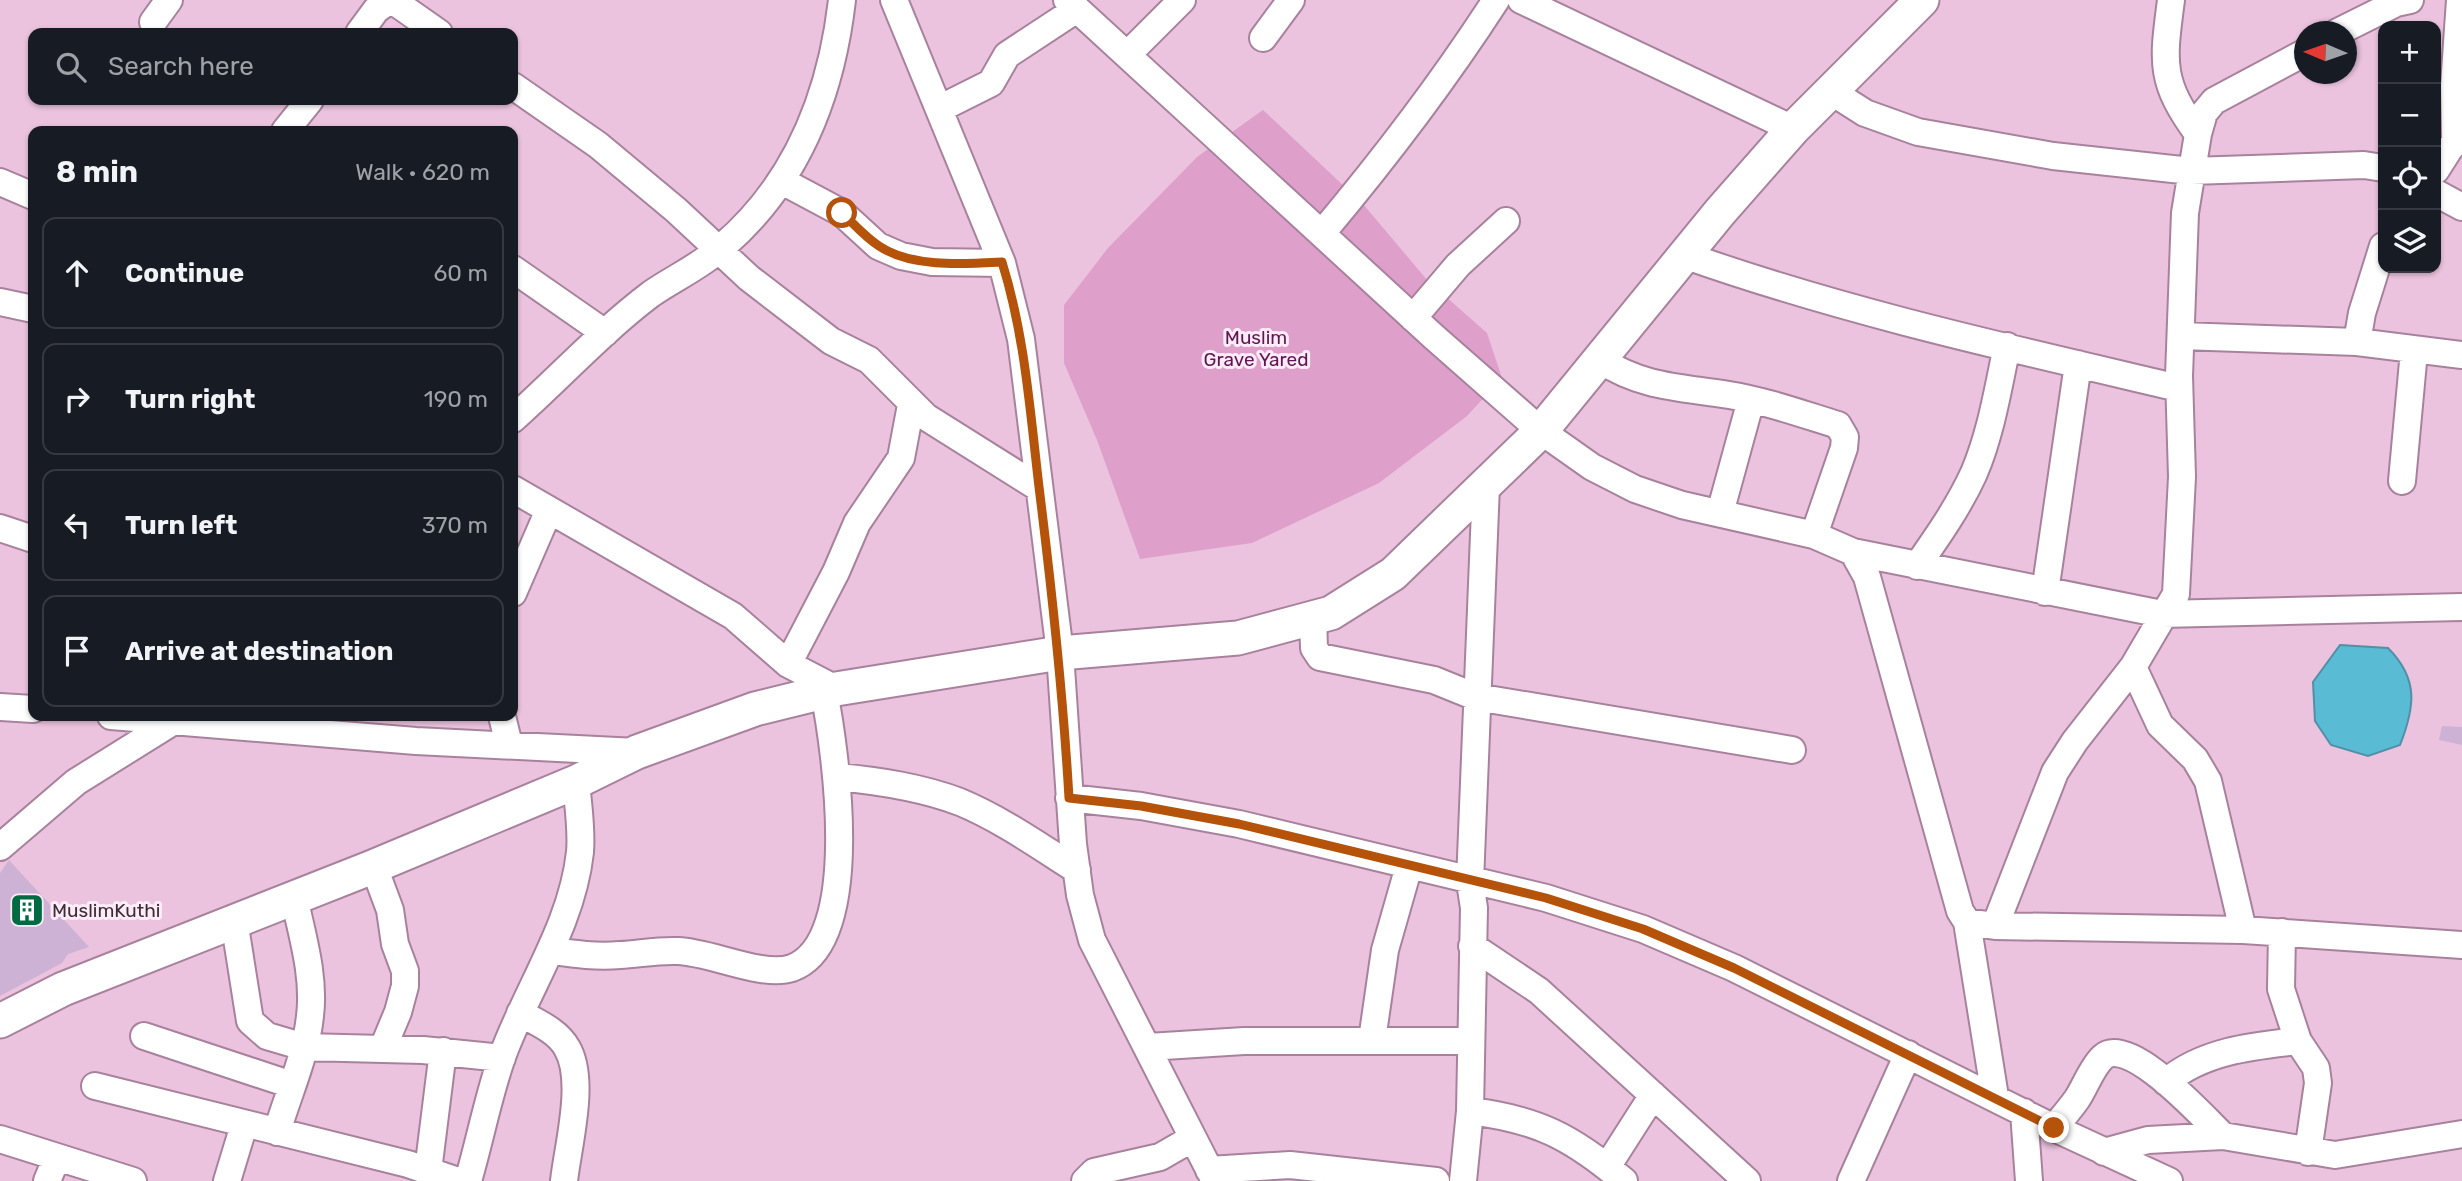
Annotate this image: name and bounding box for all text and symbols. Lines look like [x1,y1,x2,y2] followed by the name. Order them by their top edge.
[2294,21,2357,84] north arrow
[2378,21,2441,273] map controls
[2378,21,2441,84] button: +
[28,28,518,105] search box
[52,48,90,86] icon: search
[108,51,254,82] text: Search here
[2378,84,2441,147] button: −
[2378,147,2441,210] button: locate
[56,154,138,190] text: 8 min
[355,158,490,186] text: Walk · 620 m
[826,197,857,228] route start
[2378,210,2441,273] button: layers
[58,254,96,292] icon: ahead
[125,258,244,289] text: Continue
[433,259,488,287] text: 60 m
[1203,326,1309,371] park label: Muslim Grave Yared
[58,380,96,418] icon: right
[125,384,255,415] text: Turn right
[424,385,488,413] text: 190 m
[58,506,96,544] icon: left
[125,510,237,541] text: Turn left
[422,511,488,539] text: 370 m
[58,632,96,670] icon: arrive
[125,636,393,667] text: Arrive at destination
[8,891,46,929] building icon: MuslimKuthi
[52,899,160,922] place label: MuslimKuthi
[2038,1112,2069,1143] route end

